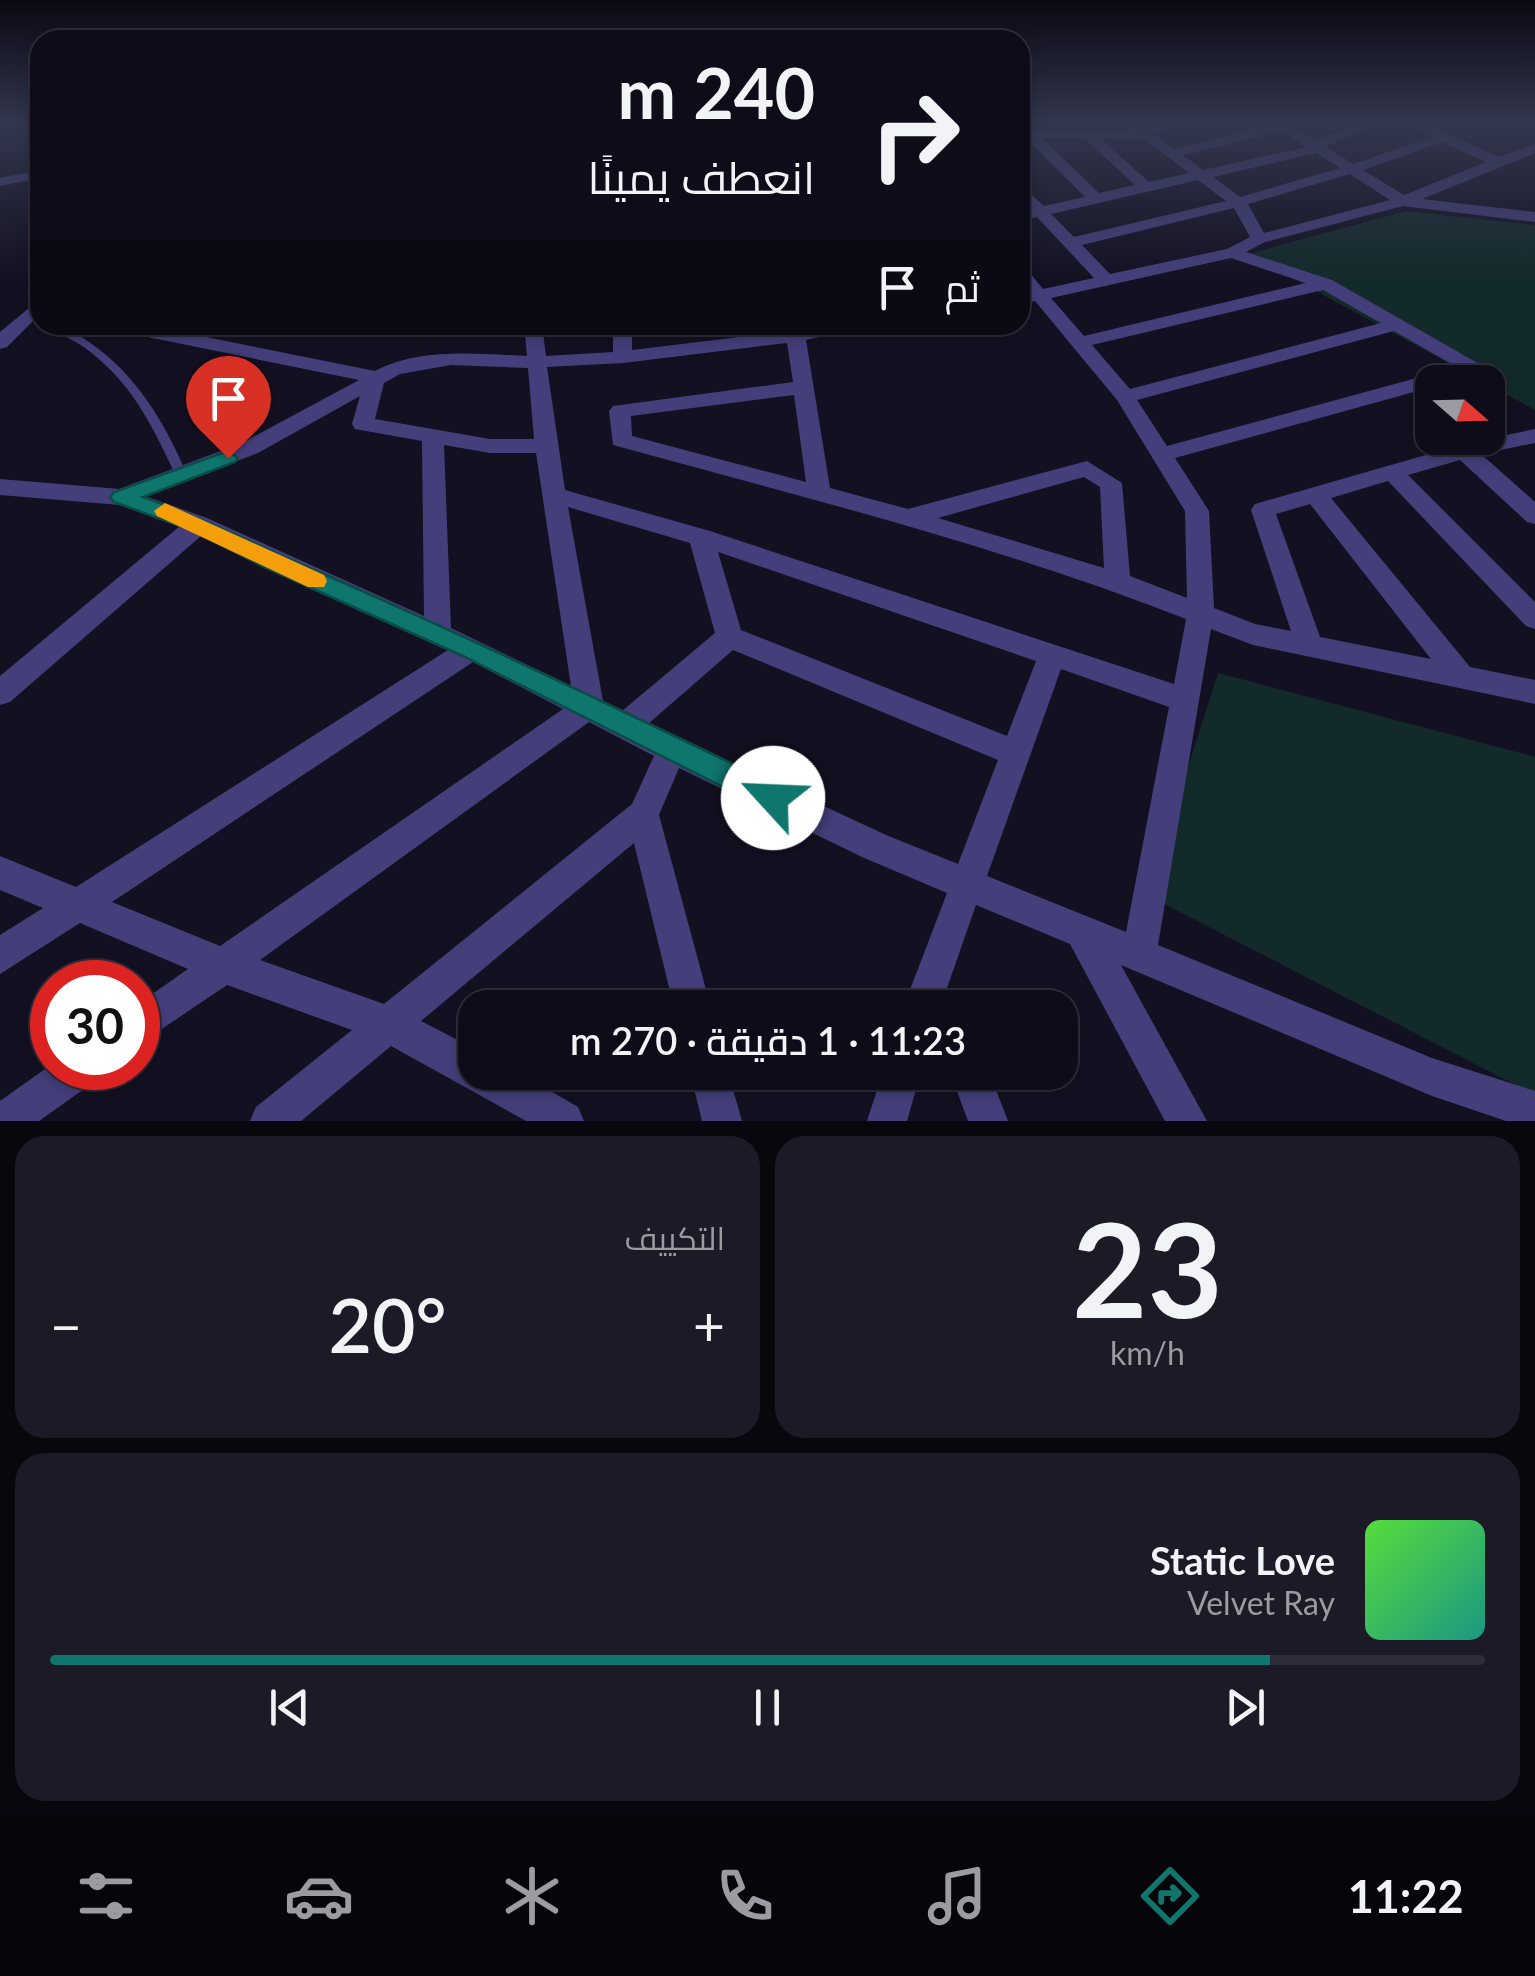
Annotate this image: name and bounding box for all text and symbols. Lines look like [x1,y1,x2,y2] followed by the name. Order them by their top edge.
[618,50,815,134] text: 240 m
[850,70,980,200] icon: right
[587,150,815,204] text: انعطف يمينًا
[870,260,925,315] icon: arrive
[945,264,980,310] text: ثم
[186,356,271,459] pin
[1415,365,1505,455] north arrow
[1415,365,1505,455] map controls
[201,371,256,426] icon: arrive
[721,746,825,850] position arrow
[30,960,160,1090] speed limit sign: 30
[570,1017,966,1063] text: 11:23 · 1 دقيقة · 270 m
[1072,1190,1223,1346] text: 23
[625,1218,725,1257] text: التكييف
[328,1279,447,1369] text: 20°
[50,1292,82,1358] text: −
[693,1292,725,1358] text: +
[1110,1333,1185,1372] text: km/h
[1150,1537,1335,1583] text: Static Love
[1187,1583,1335,1622] text: Velvet Ray
[262,1680,317,1735] icon: previous
[740,1680,795,1735] icon: pause
[1218,1680,1273,1735] icon: next
[71,1861,141,1931] icon: filters
[284,1861,354,1931] icon: car
[497,1861,567,1931] icon: climate
[710,1861,780,1931] icon: phone
[922,1861,992,1931] icon: music
[1135,1861,1205,1931] icon: directions
[1348,1869,1464,1923] text: 11:22

